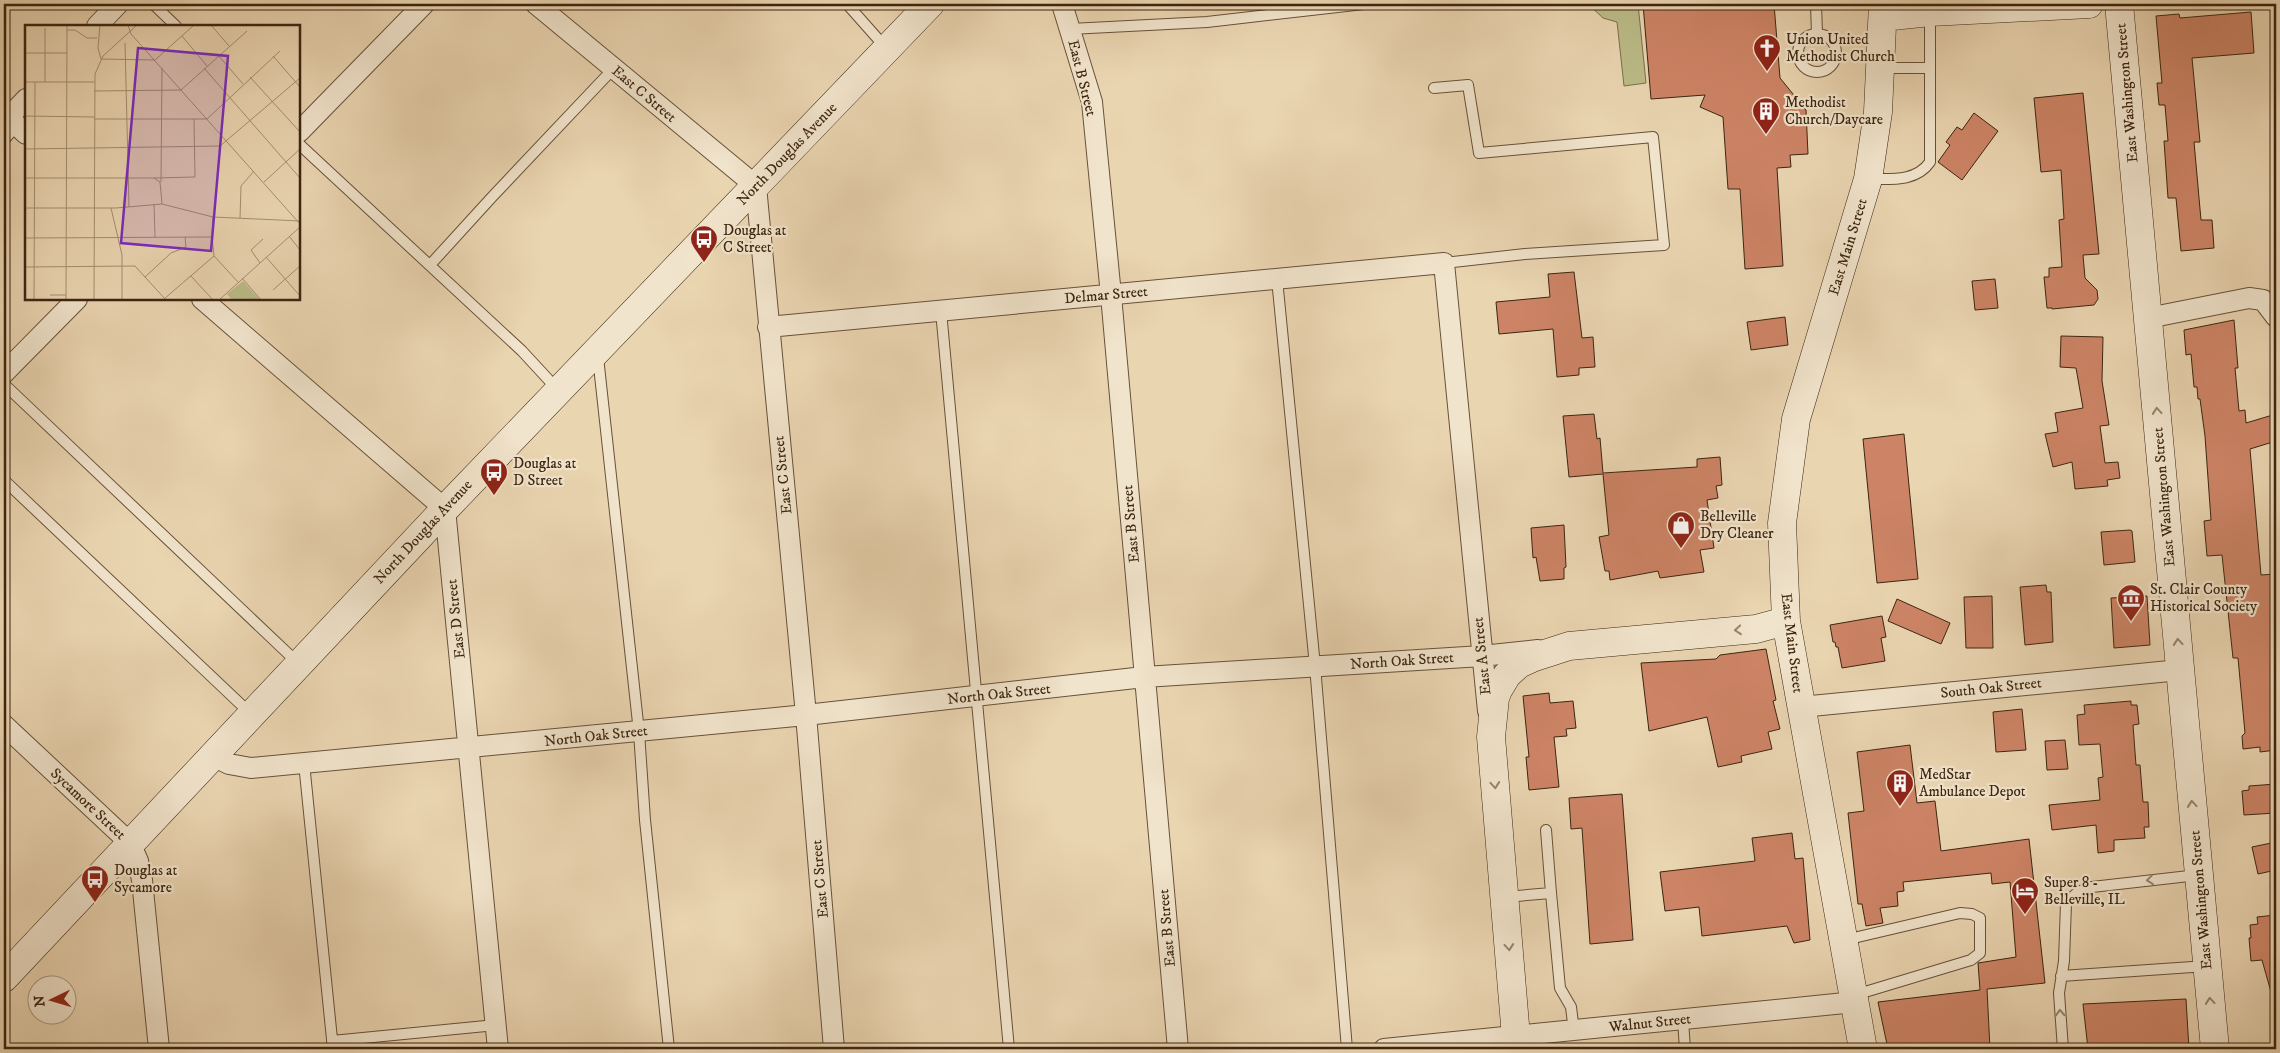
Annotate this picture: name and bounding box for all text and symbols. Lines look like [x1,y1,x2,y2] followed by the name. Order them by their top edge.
[2111,22,2143,163] street label: East Washington Street
[25,25,300,300] inset map
[1786,30,1895,66] place label: Union United Methodist Church
[1752,33,1782,72] church icon: Union United Methodist Church
[1063,38,1101,118] street label: East B Street
[608,61,680,127] street label: East C Street
[1785,93,1883,129] place label: Methodist Church/Daycare
[1751,96,1781,135] building icon: Methodist Church/Daycare
[733,98,841,210] street label: North Douglas Avenue
[1824,196,1872,298] street label: East Main Street
[723,221,786,257] place label: Douglas at C Street
[689,224,719,263] bus stop icon: Douglas at C Street
[1063,282,1149,308] street label: Delmar Street
[2151,406,2162,414] one-way arrow
[2148,426,2180,567] street label: East Washington Street
[769,435,797,515] street label: East C Street
[513,454,576,490] place label: Douglas at D Street
[479,457,509,496] bus stop icon: Douglas at D Street
[370,476,476,588] street label: North Douglas Avenue
[1118,484,1144,564] street label: East B Street
[1700,507,1774,543] place label: Belleville Dry Cleaner
[1666,510,1696,549] shop icon: Belleville Dry Cleaner
[442,578,470,660] street label: East D Street
[2150,580,2258,616] place label: St. Clair County Historical Society
[2116,583,2146,622] museum icon: St. Clair County Historical Society
[1776,592,1808,694] street label: East Main Street
[1468,616,1496,696] street label: East A Street
[1734,625,1742,636] one-way arrow
[2173,638,2184,646] one-way arrow
[1350,648,1455,674] street label: North Oak Street
[1940,673,2043,703] street label: South Oak Street
[946,679,1052,709] street label: North Oak Street
[543,721,649,751] street label: North Oak Street
[46,764,130,844] street label: Sycamore Street
[1919,765,2026,801] place label: MedStar Ambulance Depot
[1885,768,1915,807] building icon: MedStar Ambulance Depot
[1489,782,1500,790] one-way arrow
[2187,800,2198,808] one-way arrow
[2185,829,2217,970] street label: East Washington Street
[807,839,833,919] street label: East C Street
[114,861,177,897] place label: Douglas at Sycamore
[80,864,110,903] bus stop icon: Douglas at Sycamore
[2044,873,2125,909] place label: Super 8 - Belleville, IL
[2146,874,2154,885] one-way arrow
[2010,876,2040,915] hotel icon: Super 8 - Belleville, IL
[1154,888,1180,968] street label: East B Street
[1503,944,1514,952] one-way arrow
[28,976,78,1026] north arrow
[31,994,50,1008] text: N
[2205,996,2216,1004] one-way arrow
[2055,1008,2066,1016] one-way arrow
[1607,1009,1692,1037] street label: Walnut Street

